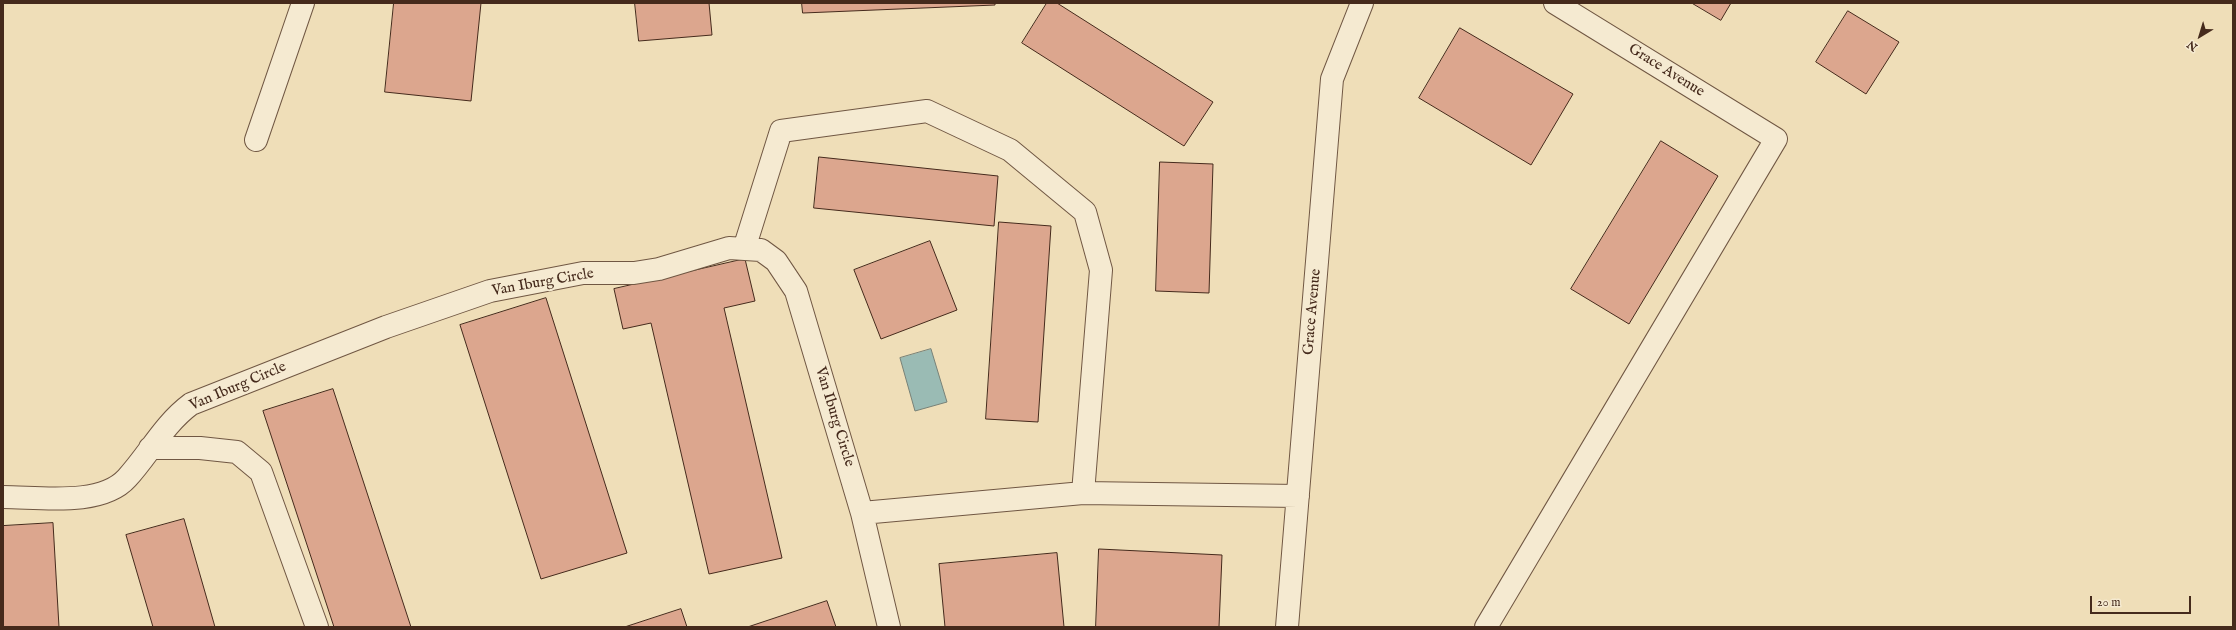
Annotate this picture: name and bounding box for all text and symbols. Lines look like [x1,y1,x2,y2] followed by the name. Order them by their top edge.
[2180,16,2220,56] north arrow
[2185,37,2201,54] text: N
[1625,40,1707,102] street label: Grace Avenue
[491,265,595,301] street label: Van Iburg Circle
[1300,268,1326,356] street label: Grace Avenue
[187,359,289,415] street label: Van Iburg Circle
[810,365,858,469] street label: Van Iburg Circle
[2092,588,2193,614] scale bar
[2097,595,2120,610] text: 20 m

